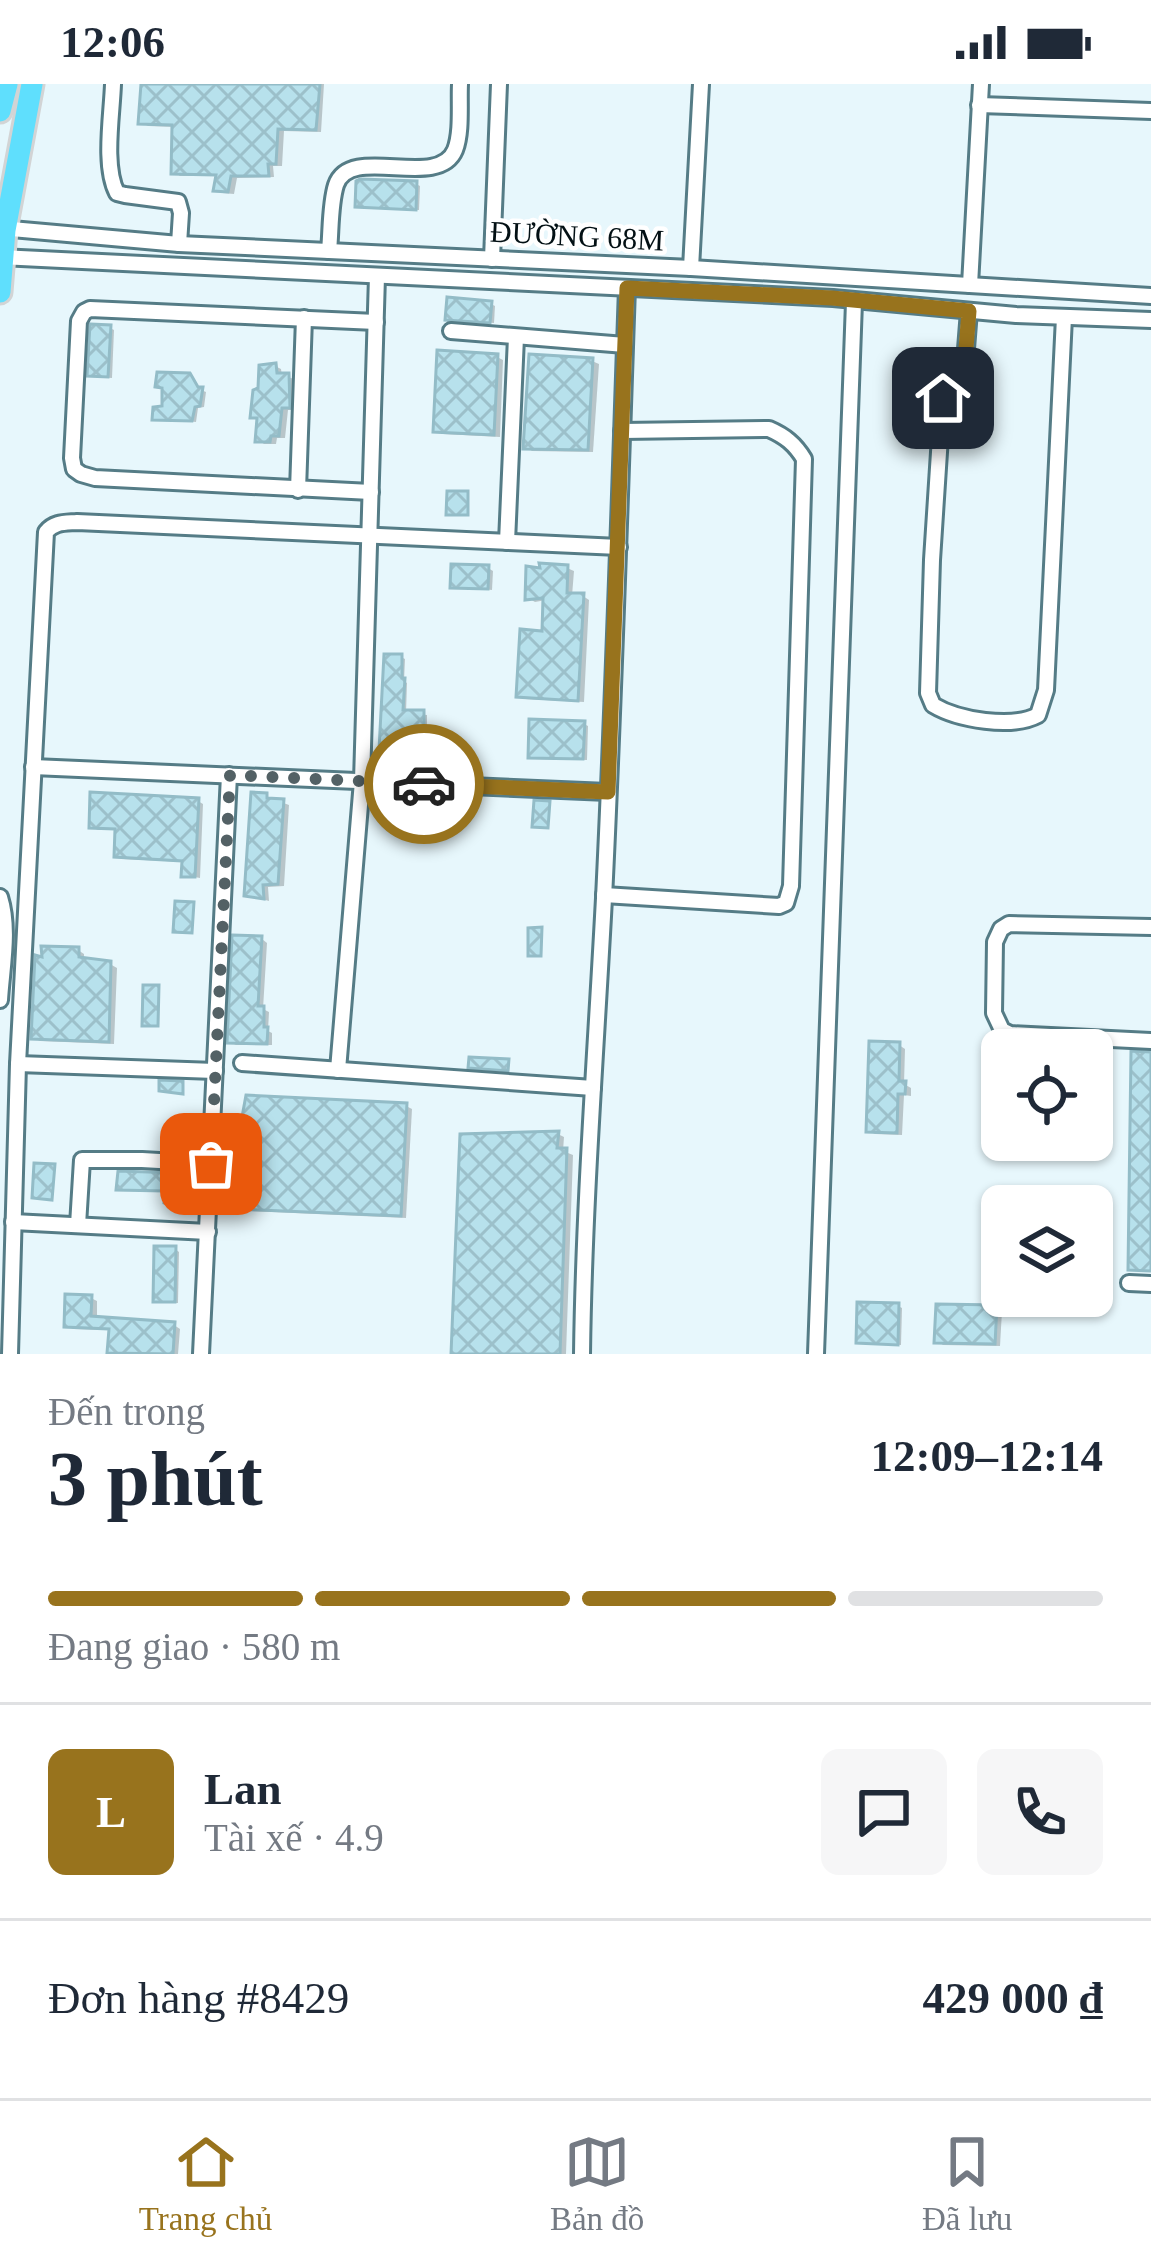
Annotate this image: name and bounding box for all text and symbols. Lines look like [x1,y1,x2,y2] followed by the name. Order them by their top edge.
[60,17,165,67] text: 12:06
[489,214,665,257] street label: ĐƯỜNG 68M
[892,347,994,449] pin
[910,365,976,431] icon: home
[364,724,484,844] courier
[391,751,457,817] icon: car
[981,1029,1113,1317] map controls
[981,1029,1113,1161] button: locate
[160,1113,262,1215] pin
[178,1131,244,1197] icon: bag
[981,1185,1113,1317] button: layers
[48,1390,205,1433] text: Đến trong
[871,1431,1103,1481] text: 12:09–12:14
[48,1435,263,1522] text: 3 phút
[48,1625,340,1668] text: Đang giao · 580 m
[821,1749,947,1875] button: chat
[977,1749,1103,1875] button: phone
[204,1764,282,1814] text: Lan
[96,1787,126,1837] text: L
[204,1816,384,1859] text: Tài xế · 4.9
[48,1973,349,2023] text: Đơn hàng #8429
[922,1973,1103,2023] text: 429 000 ₫
[139,2129,272,2238] tab: Trang chủ
[550,2129,644,2238] tab: Bản đồ
[922,2129,1012,2238] tab: Đã lưu

